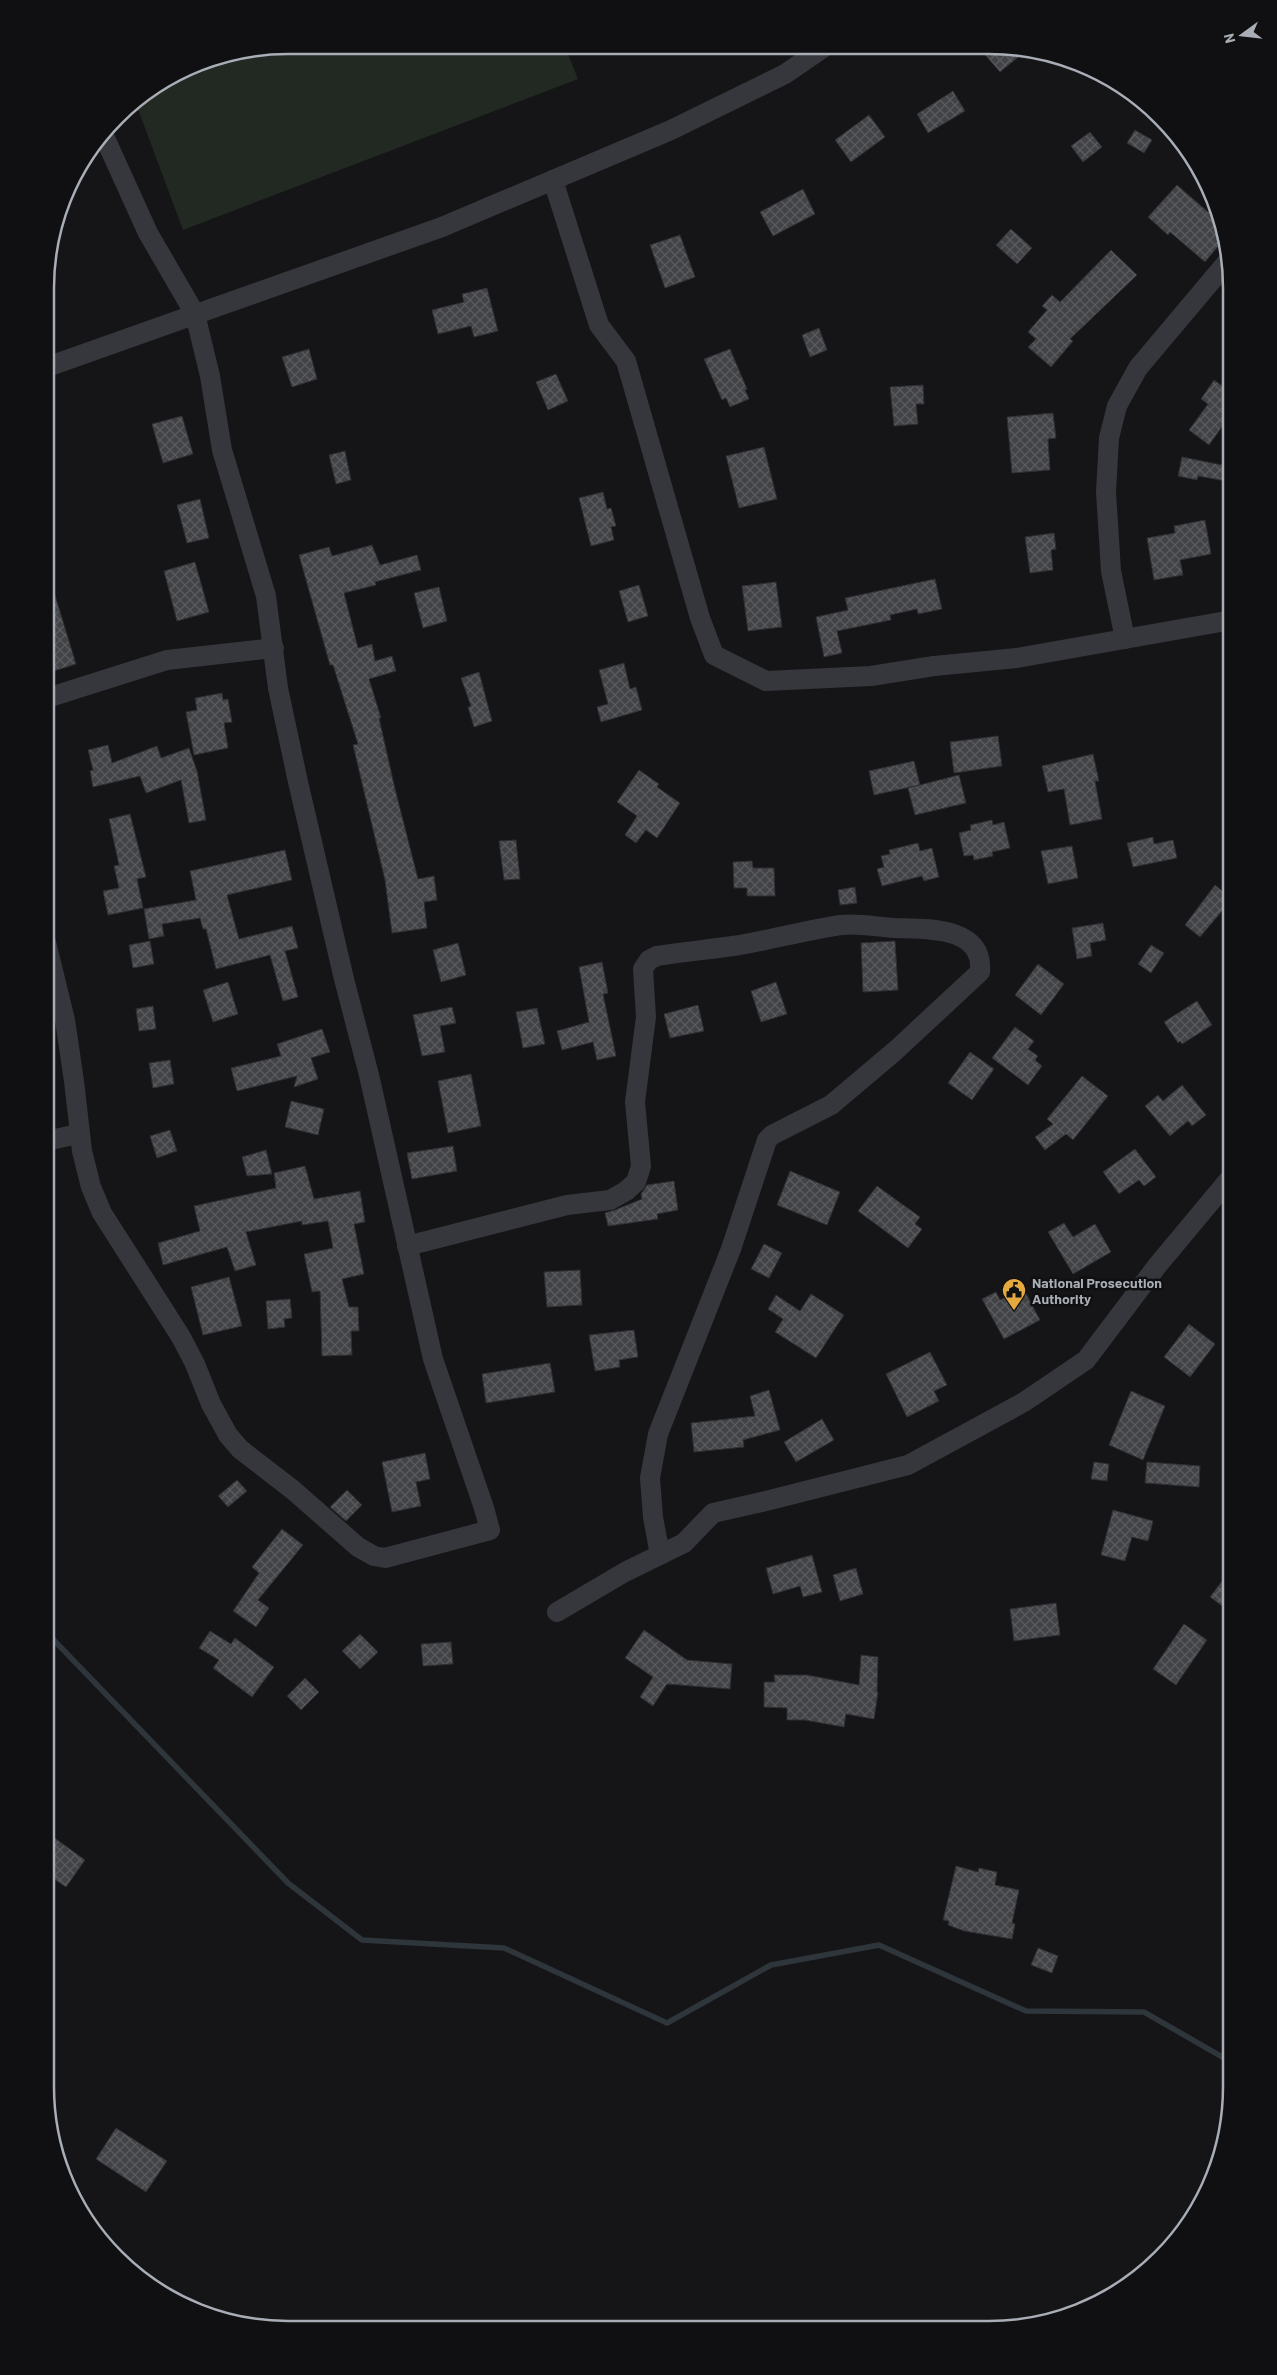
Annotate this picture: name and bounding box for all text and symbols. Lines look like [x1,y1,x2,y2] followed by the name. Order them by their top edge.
[1217,10,1267,60] north arrow
[1220,32,1238,45] text: N
[1032,1274,1162,1307] place label: National Prosecution Authority
[1001,1277,1027,1311] public building icon: National Prosecution Authority

